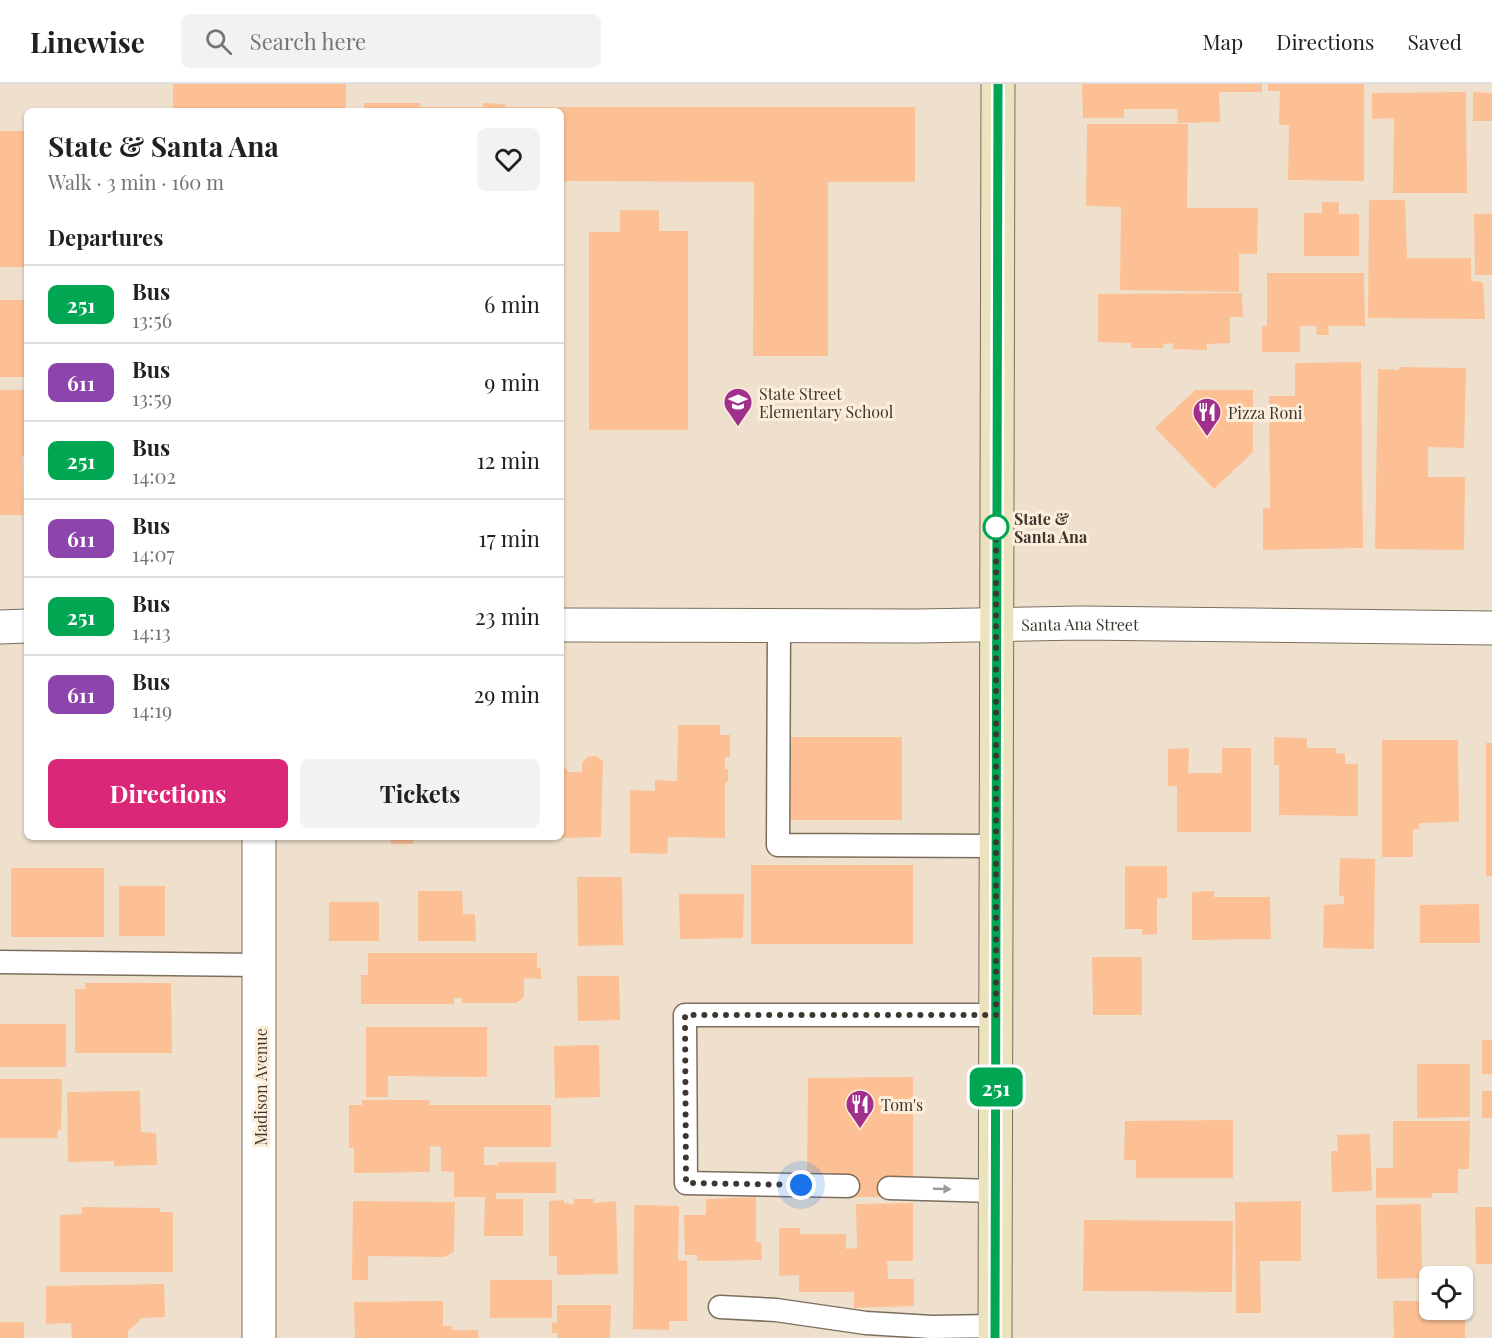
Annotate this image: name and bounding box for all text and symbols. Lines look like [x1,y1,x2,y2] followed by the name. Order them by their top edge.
[181,14,601,68] search box
[30,23,145,60] text: Linewise
[202,25,235,58] icon: search
[250,26,366,56] text: Search here
[1202,27,1243,55] text: Map
[1276,27,1374,55] text: Directions
[1407,27,1462,55] text: Saved
[48,127,279,164] text: State & Santa Ana
[477,128,540,191] button: heart
[48,168,224,195] text: Walk · 3 min · 160 m
[48,222,163,252] text: Departures
[132,276,170,306] text: Bus
[484,289,540,319] text: 6 min
[67,290,95,318] text: 251
[132,306,172,333] text: 13:56
[132,354,170,384] text: Bus
[484,367,540,397] text: 9 min
[67,368,95,396] text: 611
[759,383,894,422] place label: State Street Elementary School
[132,384,172,411] text: 13:59
[722,386,754,428] school or university icon: State Street Elementary School
[1191,396,1223,438] restaurant icon: Pizza Roni
[1228,402,1303,423] place label: Pizza Roni
[132,432,170,462] text: Bus
[477,445,540,475] text: 12 min
[67,446,95,474] text: 251
[132,462,176,489] text: 14:02
[1014,508,1088,547] place label: State & Santa Ana
[132,510,170,540] text: Bus
[983,514,1009,540] marker: State & Santa Ana
[479,523,540,553] text: 17 min
[67,524,95,552] text: 611
[132,540,175,567] text: 14:07
[132,588,170,618] text: Bus
[475,601,540,631] text: 23 min
[67,602,95,630] text: 251
[1021,612,1139,635] street label: Santa Ana Street
[132,618,171,645] text: 14:13
[132,666,170,696] text: Bus
[474,679,540,709] text: 29 min
[67,680,95,708] text: 611
[132,696,172,723] text: 14:19
[48,759,288,828] button: Directions
[300,759,540,828] button: Tickets
[250,1028,271,1146] street label: Madison Avenue
[962,1068,1030,1106] line badge: 251
[982,1073,1010,1101] text: 251
[844,1088,876,1130] restaurant icon: Tom's
[881,1094,923,1115] place label: Tom's
[786,1170,816,1200] your location
[933,1185,952,1194] one-way arrow
[1419,1266,1473,1320] map controls
[1419,1266,1473,1320] button: locate

